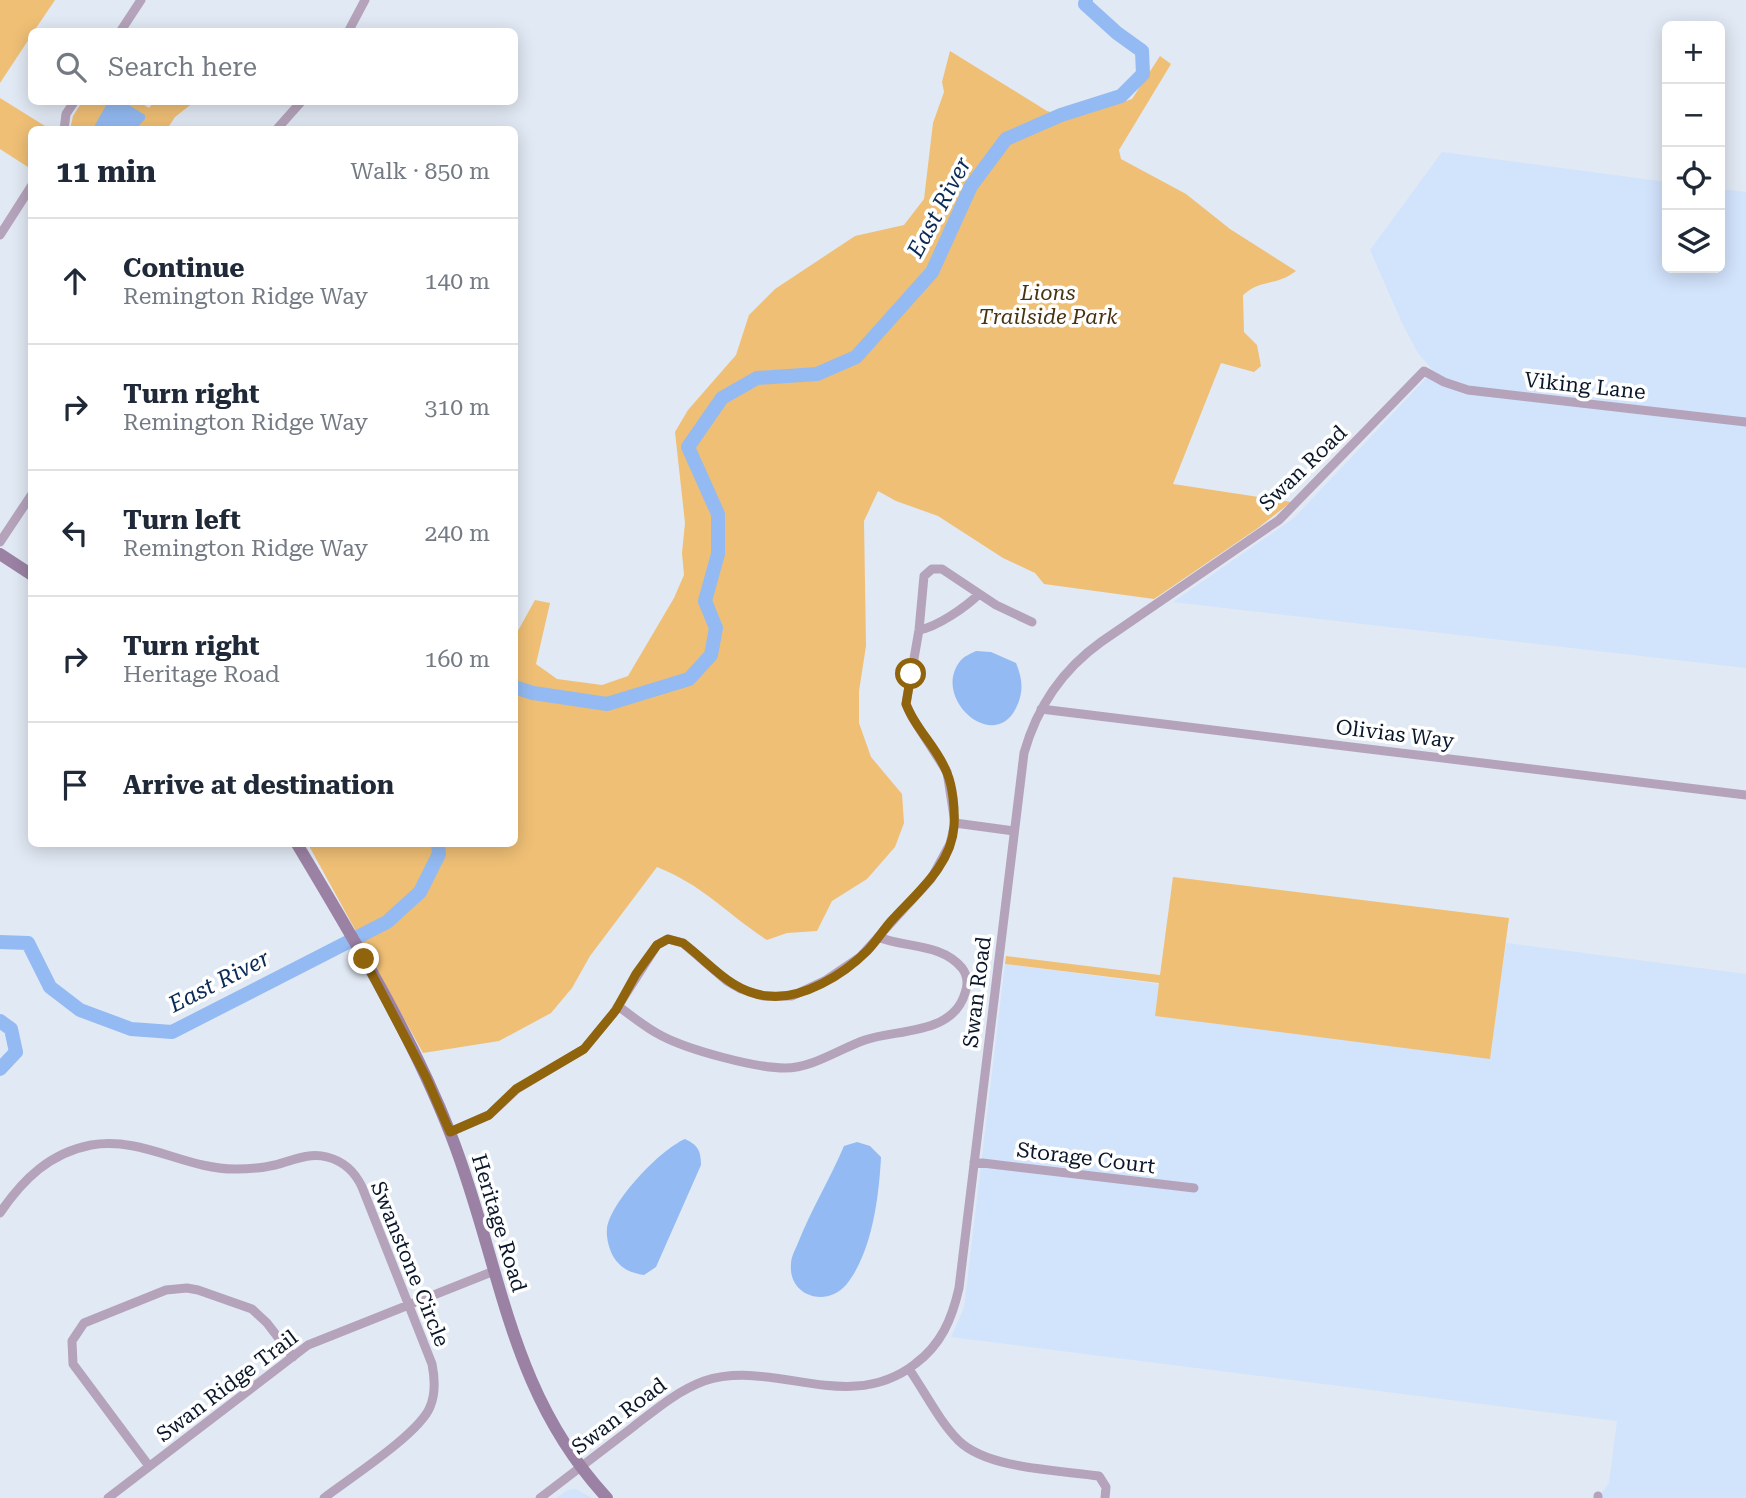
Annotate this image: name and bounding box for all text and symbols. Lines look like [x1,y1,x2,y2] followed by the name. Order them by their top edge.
[1662,21,1725,273] map controls
[1662,21,1725,84] button: +
[28,28,518,105] search box
[52,48,90,86] icon: search
[108,52,257,82] text: Search here
[1662,84,1725,147] button: −
[1662,147,1725,210] button: locate
[901,152,977,263] water label: East River
[56,154,156,189] text: 11 min
[351,158,490,185] text: Walk · 850 m
[1662,210,1725,273] button: layers
[123,253,245,283] text: Continue
[56,262,94,300] icon: ahead
[425,268,490,295] text: 140 m
[978,281,1118,329] park label: Lions Trailside Park
[123,283,368,310] text: Remington Ridge Way
[1523,368,1647,404] street label: Viking Lane
[123,379,259,409] text: Turn right
[56,388,94,426] icon: right
[425,394,490,421] text: 310 m
[123,409,368,436] text: Remington Ridge Way
[1254,420,1352,516] street label: Swan Road
[123,505,241,535] text: Turn left
[56,514,94,552] icon: left
[425,520,490,547] text: 240 m
[123,535,368,562] text: Remington Ridge Way
[123,631,259,661] text: Turn right
[56,640,94,678] icon: right
[425,646,490,673] text: 160 m
[895,658,926,689] route start
[123,661,280,688] text: Heritage Road
[1334,715,1456,753] street label: Olivias Way
[56,766,94,804] icon: arrive
[123,770,394,800] text: Arrive at destination
[958,934,996,1049] street label: Swan Road
[348,943,379,974] route end
[163,944,275,1019] water label: East River
[1015,1138,1157,1178] street label: Storage Court
[467,1151,532,1295] street label: Heritage Road
[366,1178,454,1350] street label: Swanstone Circle
[152,1325,303,1447] street label: Swan Ridge Trail
[567,1372,671,1459] street label: Swan Road

